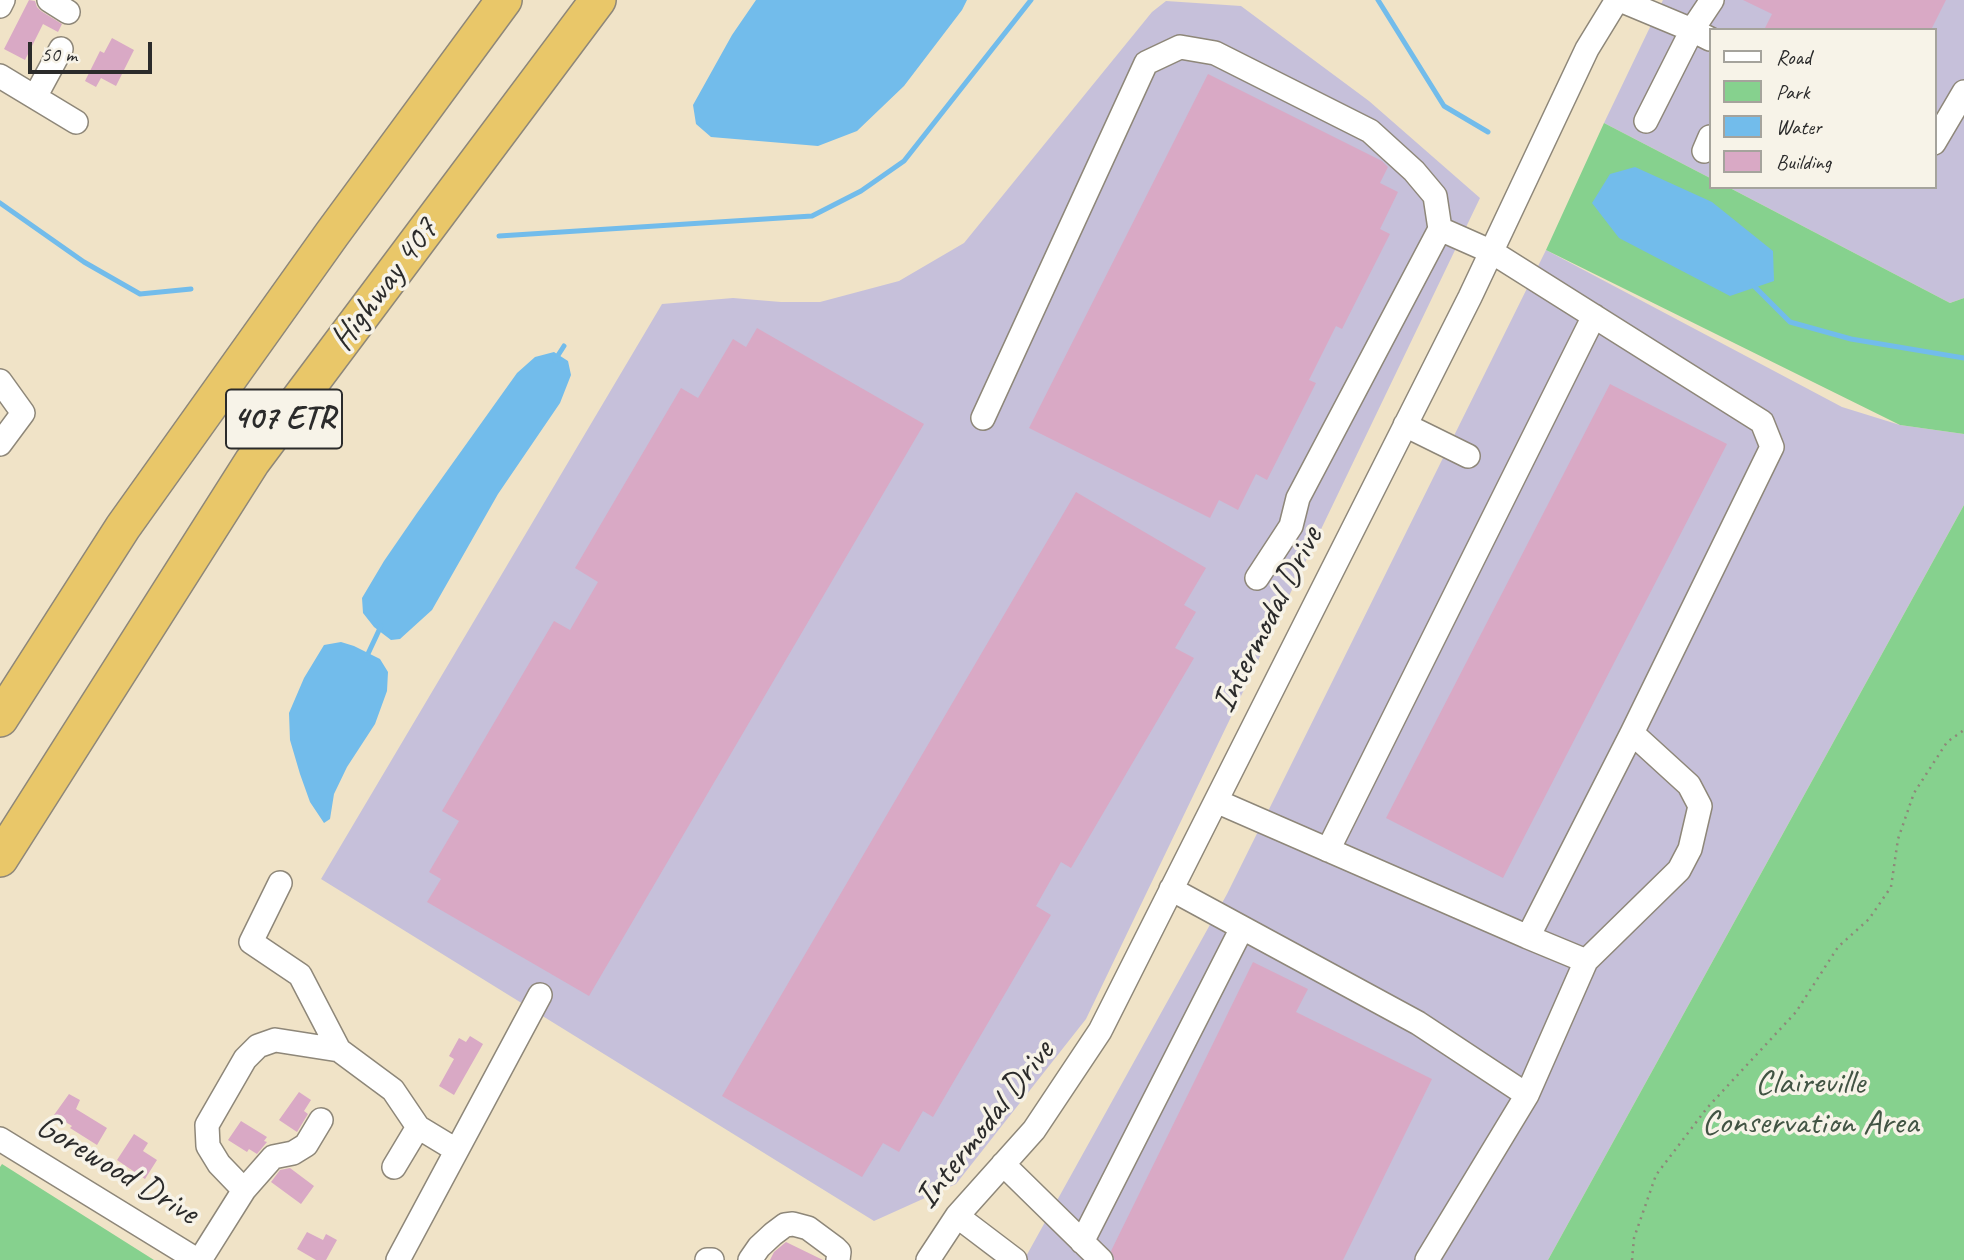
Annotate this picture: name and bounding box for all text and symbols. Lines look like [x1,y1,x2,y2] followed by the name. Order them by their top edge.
[32,28,156,72] scale bar
[1708,28,1936,189] legend
[41,41,77,67] text: 50 m
[1776,44,1811,70] text: Road
[1776,79,1809,105] text: Park
[1776,114,1822,140] text: Water
[1776,149,1831,175] text: Building
[322,211,448,359] street label: Highway 407
[226,390,342,448] road number: 407 ETR
[1203,520,1333,720] street label: Intermodal Drive
[906,1032,1064,1218] street label: Intermodal Drive
[1702,1063,1918,1145] park label: Claireville Conservation Area
[28,1105,206,1235] street label: Gorewood Drive

